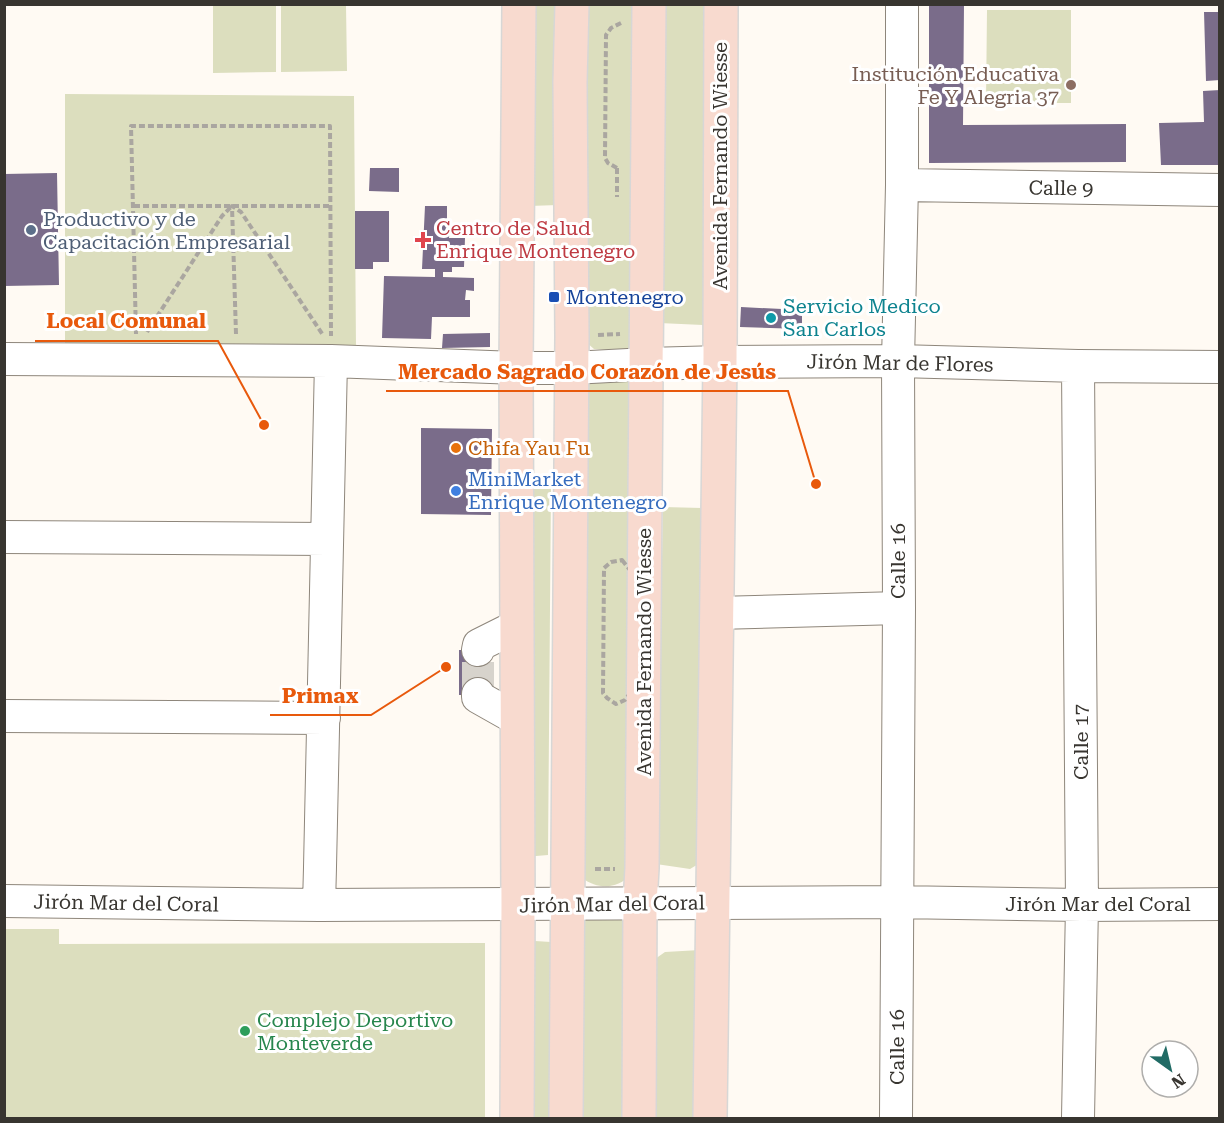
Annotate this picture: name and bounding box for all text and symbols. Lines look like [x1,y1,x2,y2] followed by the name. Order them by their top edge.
[708,42,732,290] street label: Avenida Fernando Wiesse
[852,62,1059,109] place label: Institución Educativa Fe Y Alegria 37
[1064,78,1078,92] marker: Institución Educativa Fe Y Alegria 37
[1028,175,1094,201] street label: Calle 9
[43,207,290,254] place label: Productivo y de Capacitación Empresarial
[436,216,635,263] place label: Centro de Salud Enrique Montenegro
[24,223,38,237] marker: Productivo y de Capacitación Empresarial
[414,231,432,249] marker: Centro de Salud Enrique Montenegro
[566,285,684,309] place label: Montenegro
[547,290,561,304] marker: Montenegro
[783,294,941,341] place label: Servicio Medico San Carlos
[35,302,218,341] callout: Local Comunal
[46,309,206,333] text: Local Comunal
[764,311,778,325] marker: Servicio Medico San Carlos
[806,349,994,377] street label: Jirón Mar de Flores
[386,352,788,391] callout: Mercado Sagrado Corazón de Jesús
[398,360,776,384] text: Mercado Sagrado Corazón de Jesús
[468,436,590,460] place label: Chifa Yau Fu
[449,441,463,455] marker: Chifa Yau Fu
[468,467,667,514] place label: MiniMarket Enrique Montenegro
[449,484,463,498] marker: MiniMarket Enrique Montenegro
[886,523,910,599] street label: Calle 16
[632,528,656,776] street label: Avenida Fernando Wiesse
[270,676,371,715] callout: Primax
[282,684,359,708] text: Primax
[1069,704,1093,780] street label: Calle 17
[33,889,219,917] street label: Jirón Mar del Coral
[519,890,705,918] street label: Jirón Mar del Coral
[1005,892,1191,916] street label: Jirón Mar del Coral
[257,1008,453,1055] place label: Complejo Deportivo Monteverde
[885,1009,909,1085] street label: Calle 16
[238,1024,252,1038] marker: Complejo Deportivo Monteverde
[1140,1039,1200,1099] north arrow
[1168,1070,1189,1092] text: N

